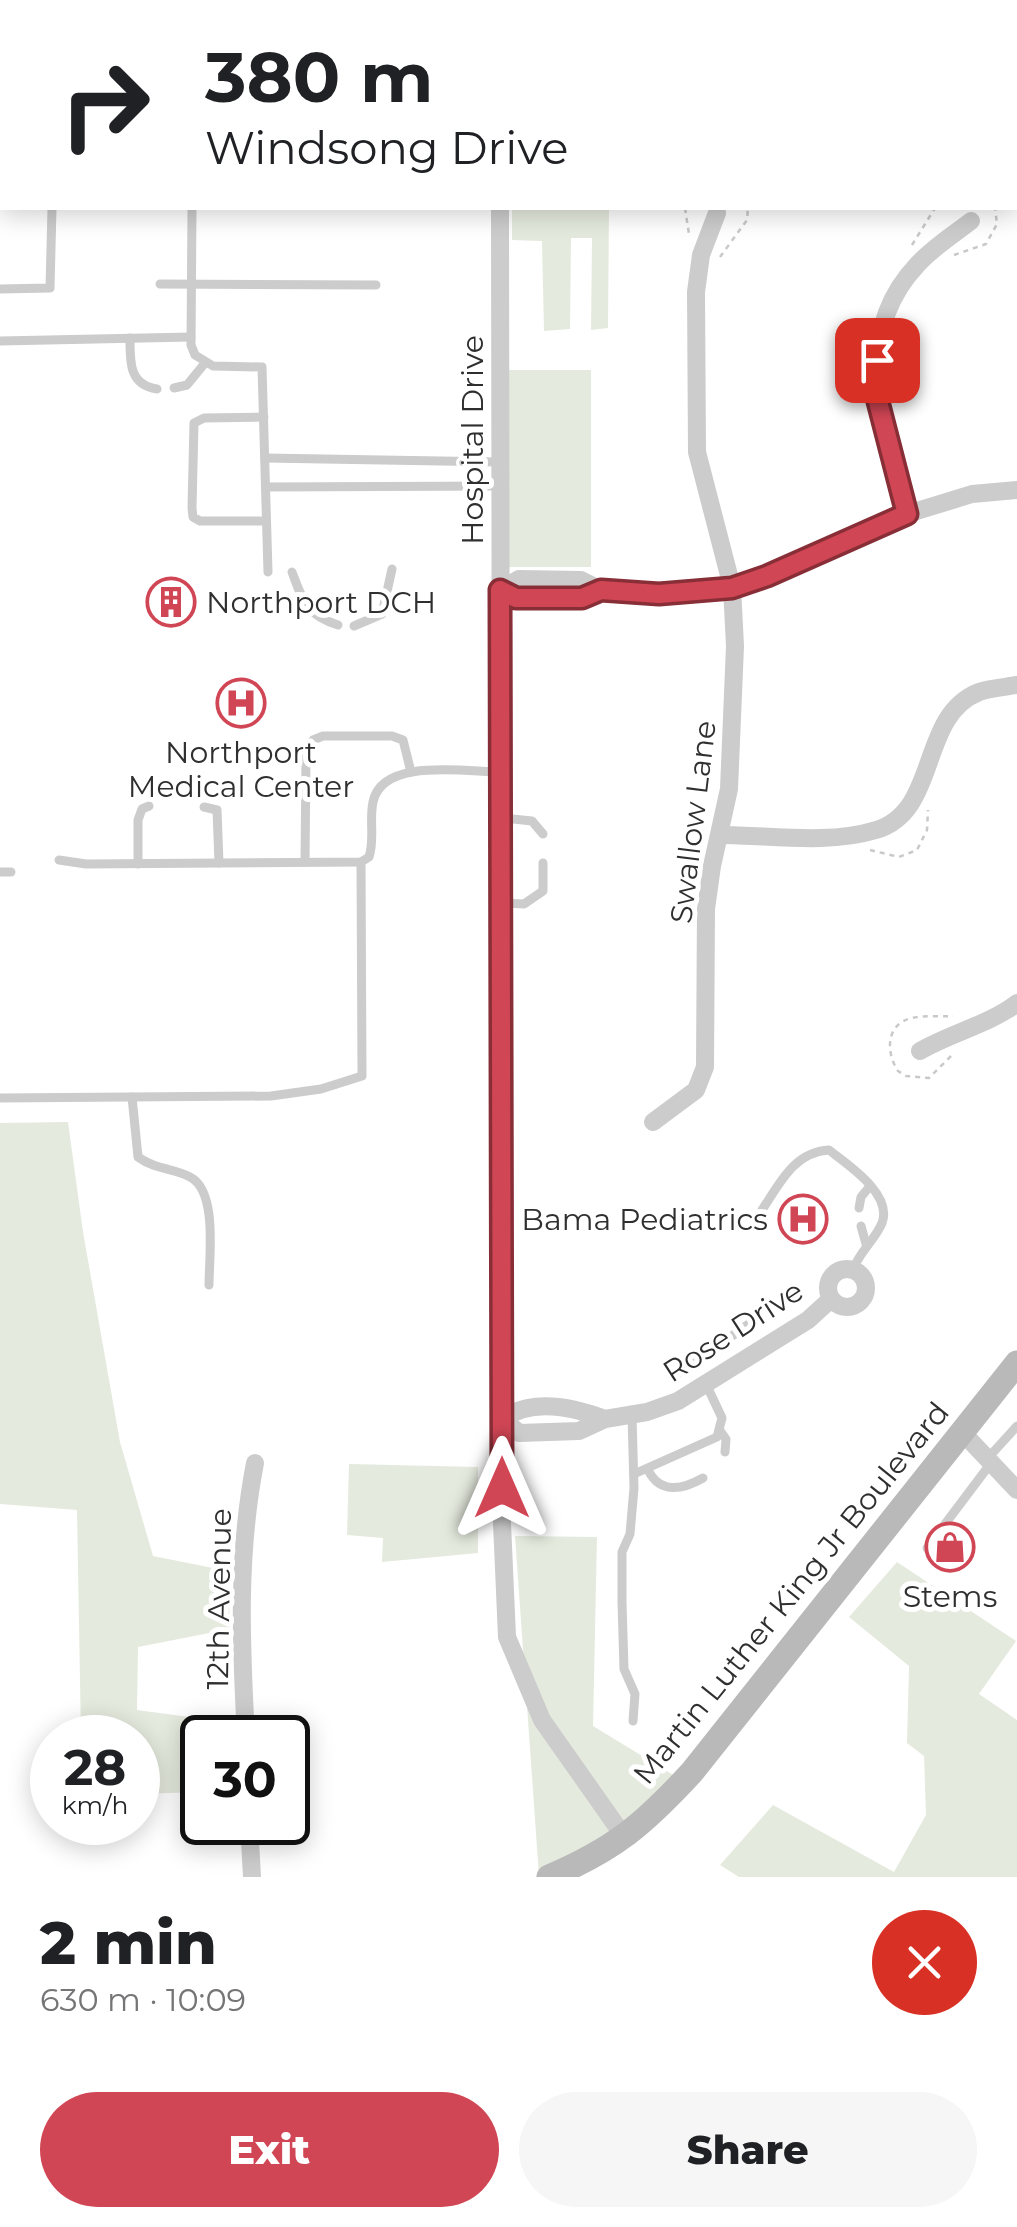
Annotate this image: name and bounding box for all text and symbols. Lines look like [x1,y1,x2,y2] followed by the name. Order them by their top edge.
[205,34,433,120] text: 380 m
[40,40,170,170] icon: right
[205,120,568,175] text: Windsong Drive
[835,318,920,403] pin
[850,333,905,388] icon: arrive
[454,335,491,545] street label: Hospital Drive
[145,576,197,628] building icon: Northport DCH
[206,584,436,621] place label: Northport DCH
[215,677,267,729] hospital icon: Northport Medical Center
[662,718,724,926] street label: Swallow Lane
[128,734,354,805] place label: Northport Medical Center
[777,1193,829,1245] hospital icon: Bama Pediatrics
[521,1201,768,1238] place label: Bama Pediatrics
[656,1272,810,1390] street label: Rose Drive
[625,1394,957,1792] street label: Martin Luther King Jr Boulevard
[450,1436,554,1540] position arrow
[199,1508,239,1690] street label: 12th Avenue
[924,1521,976,1573] shop icon: Stems
[903,1578,997,1615] place label: Stems
[180,1715,310,1845] speed limit sign: 30
[64,1737,126,1798] text: 28
[62,1790,128,1820] text: km/h
[40,1906,217,1979] text: 2 min
[872,1910,977,2015] button: close
[40,1980,246,2019] text: 630 m · 10:09
[40,2092,499,2207] button: Exit
[519,2092,977,2207] button: Share

